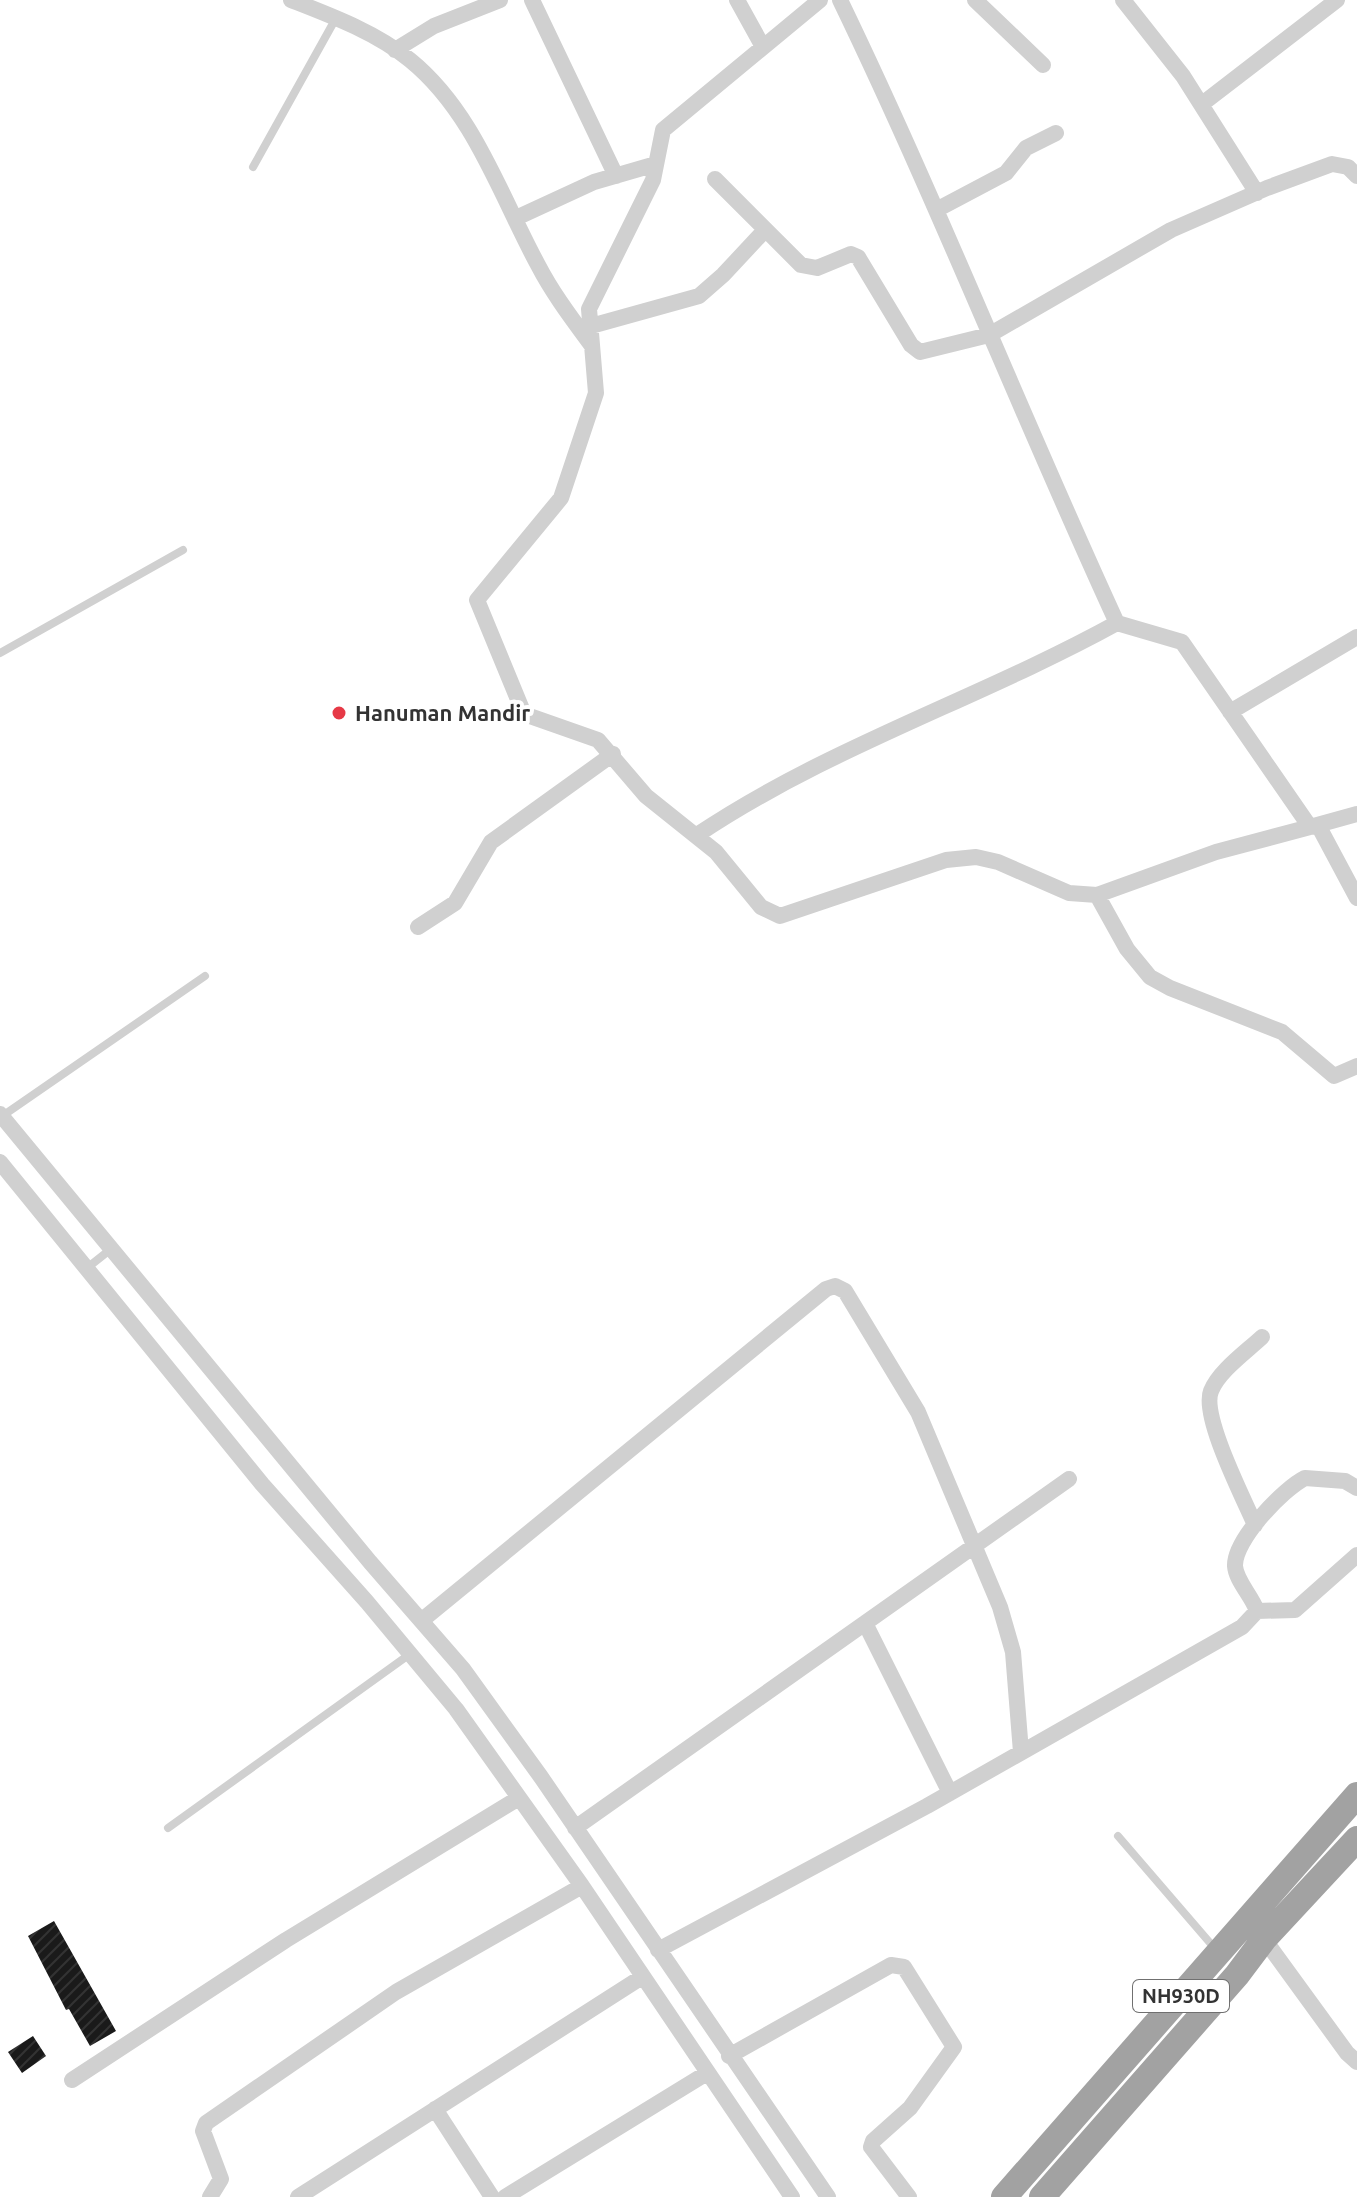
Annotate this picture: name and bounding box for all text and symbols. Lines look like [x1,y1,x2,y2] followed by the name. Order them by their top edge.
[355,700,530,725] place label: Hanuman Mandir
[330,704,348,722] marker: Hanuman Mandir
[1133,1980,1229,2012] road number: NH930D

